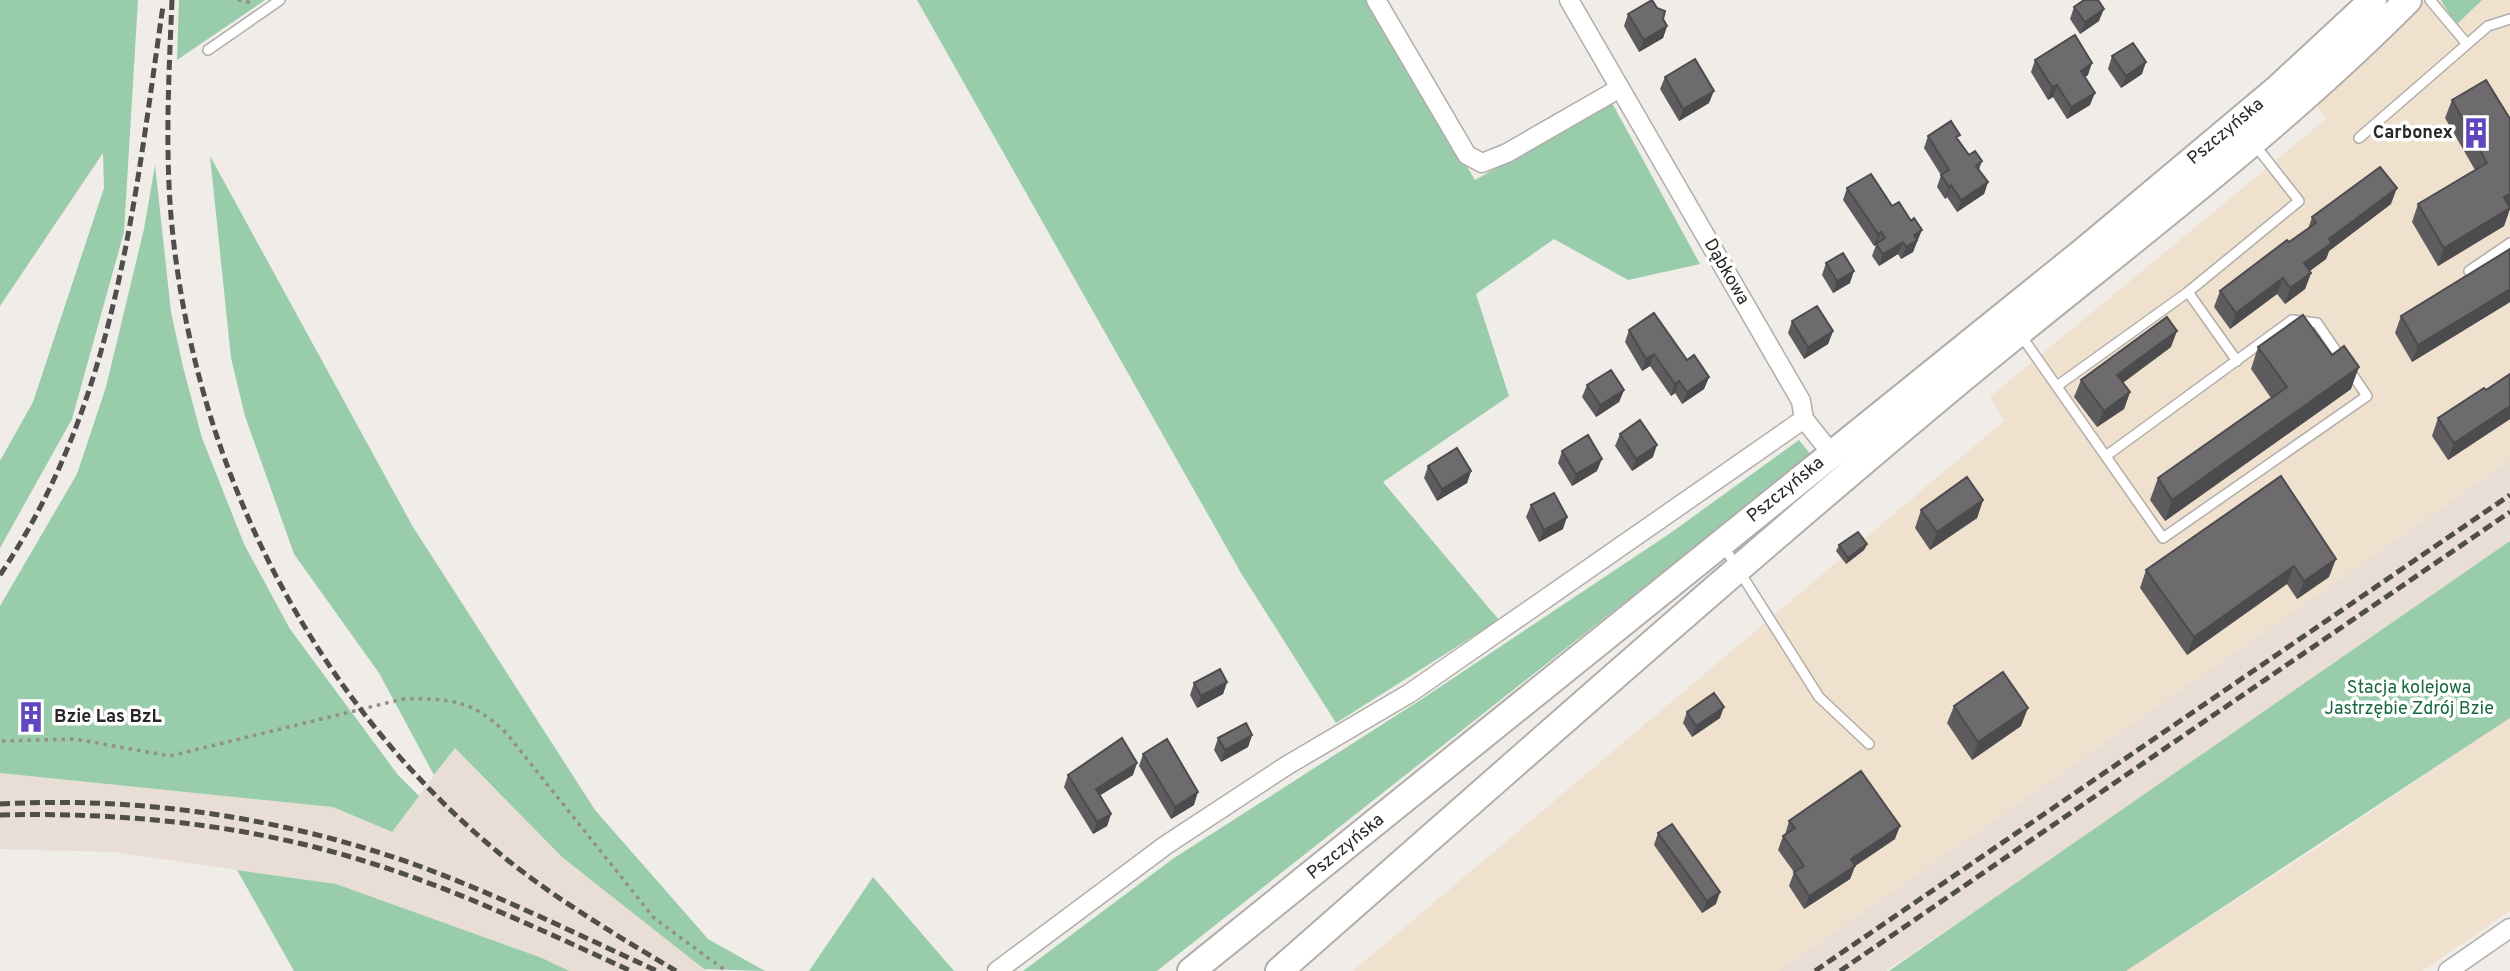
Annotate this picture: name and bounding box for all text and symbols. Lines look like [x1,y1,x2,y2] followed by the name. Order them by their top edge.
[2183,93,2269,171] street label: Pszczyńska
[2459,116,2493,150] building icon: Carbonex
[2373,122,2453,145] place label: Carbonex
[1698,235,1754,309] street label: Dąbkowa
[1743,452,1829,528] street label: Pszczyńska
[2324,677,2494,721] park label: Stacja kolejowa Jastrzębie Zdrój Bzie
[14,700,48,734] building icon: Bzie Las BzL
[54,706,162,729] place label: Bzie Las BzL
[1303,809,1389,885] street label: Pszczyńska

